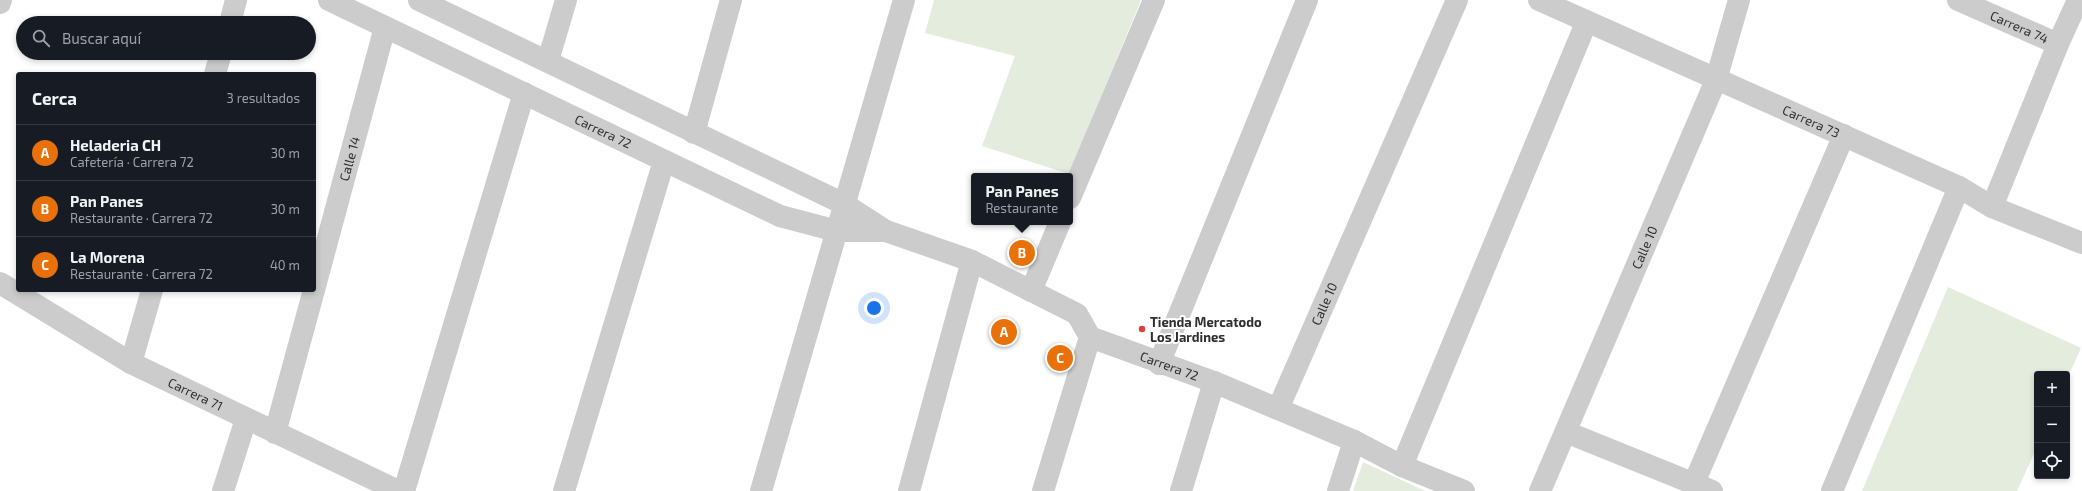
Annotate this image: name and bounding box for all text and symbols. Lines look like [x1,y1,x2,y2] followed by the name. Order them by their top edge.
[1988,7,2051,47] street label: Carrera 74
[16,16,316,60] search box
[30,27,52,49] icon: search
[62,29,141,47] text: Buscar aquí
[32,88,77,108] text: Cerca
[227,90,300,106] text: 3 resultados
[1780,102,1842,141] street label: Carrera 73
[572,111,634,152] street label: Carrera 72
[336,135,363,183] street label: Calle 14
[70,136,161,154] text: Heladeria CH
[41,145,49,161] text: A
[271,145,300,161] text: 30 m
[70,154,194,170] text: Cafetería · Carrera 72
[971,173,1073,225] popup
[985,182,1059,200] text: Pan Panes
[70,192,143,210] text: Pan Panes
[985,200,1058,216] text: Restaurante
[41,201,49,217] text: B
[271,201,300,217] text: 30 m
[70,210,213,226] text: Restaurante · Carrera 72
[1628,223,1661,271] street label: Calle 10
[1009,238,1035,268] pin: B
[70,248,145,266] text: La Morena
[41,257,49,273] text: C
[270,257,300,273] text: 40 m
[70,266,213,282] text: Restaurante · Carrera 72
[1308,280,1341,328] street label: Calle 10
[864,298,884,318] your location
[1150,314,1262,345] place label: Tienda Mercatodo Los Jardines
[991,317,1017,347] pin: A
[1137,324,1147,334] marker: Tienda Mercatodo Los Jardines
[1047,343,1073,373] pin: C
[1138,348,1201,384] street label: Carrera 72
[2034,371,2070,479] map controls
[2034,371,2070,407] button: +
[165,374,226,414] street label: Carrera 71
[2034,407,2070,443] button: −
[2034,443,2070,479] button: locate

